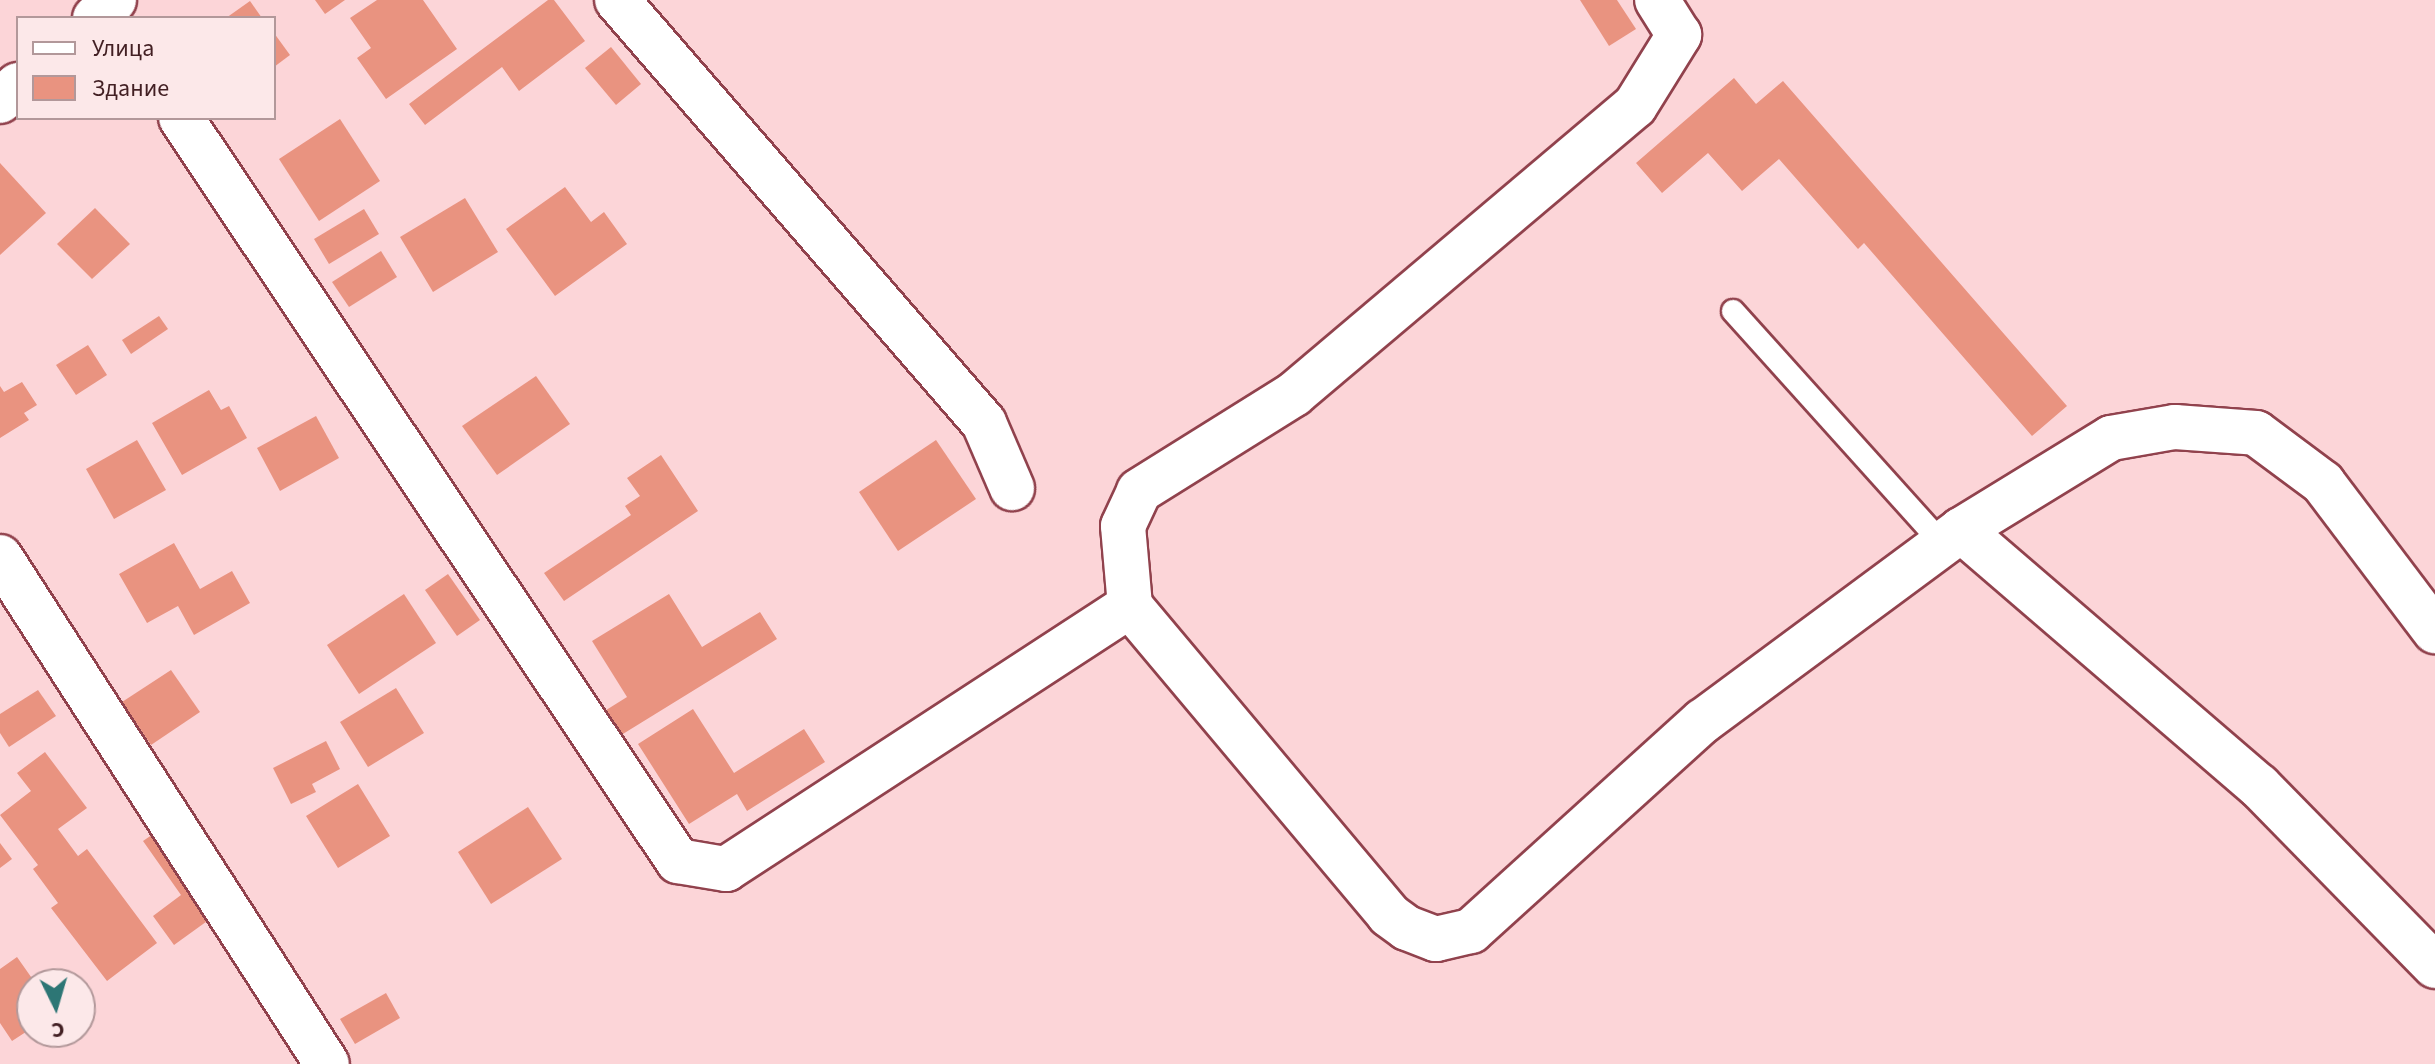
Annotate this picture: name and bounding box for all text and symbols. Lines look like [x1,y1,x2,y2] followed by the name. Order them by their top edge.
[16,16,276,120] legend
[92,31,154,66] text: Улица
[92,71,169,106] text: Здание
[16,968,96,1048] north arrow
[50,1013,66,1046] text: С

